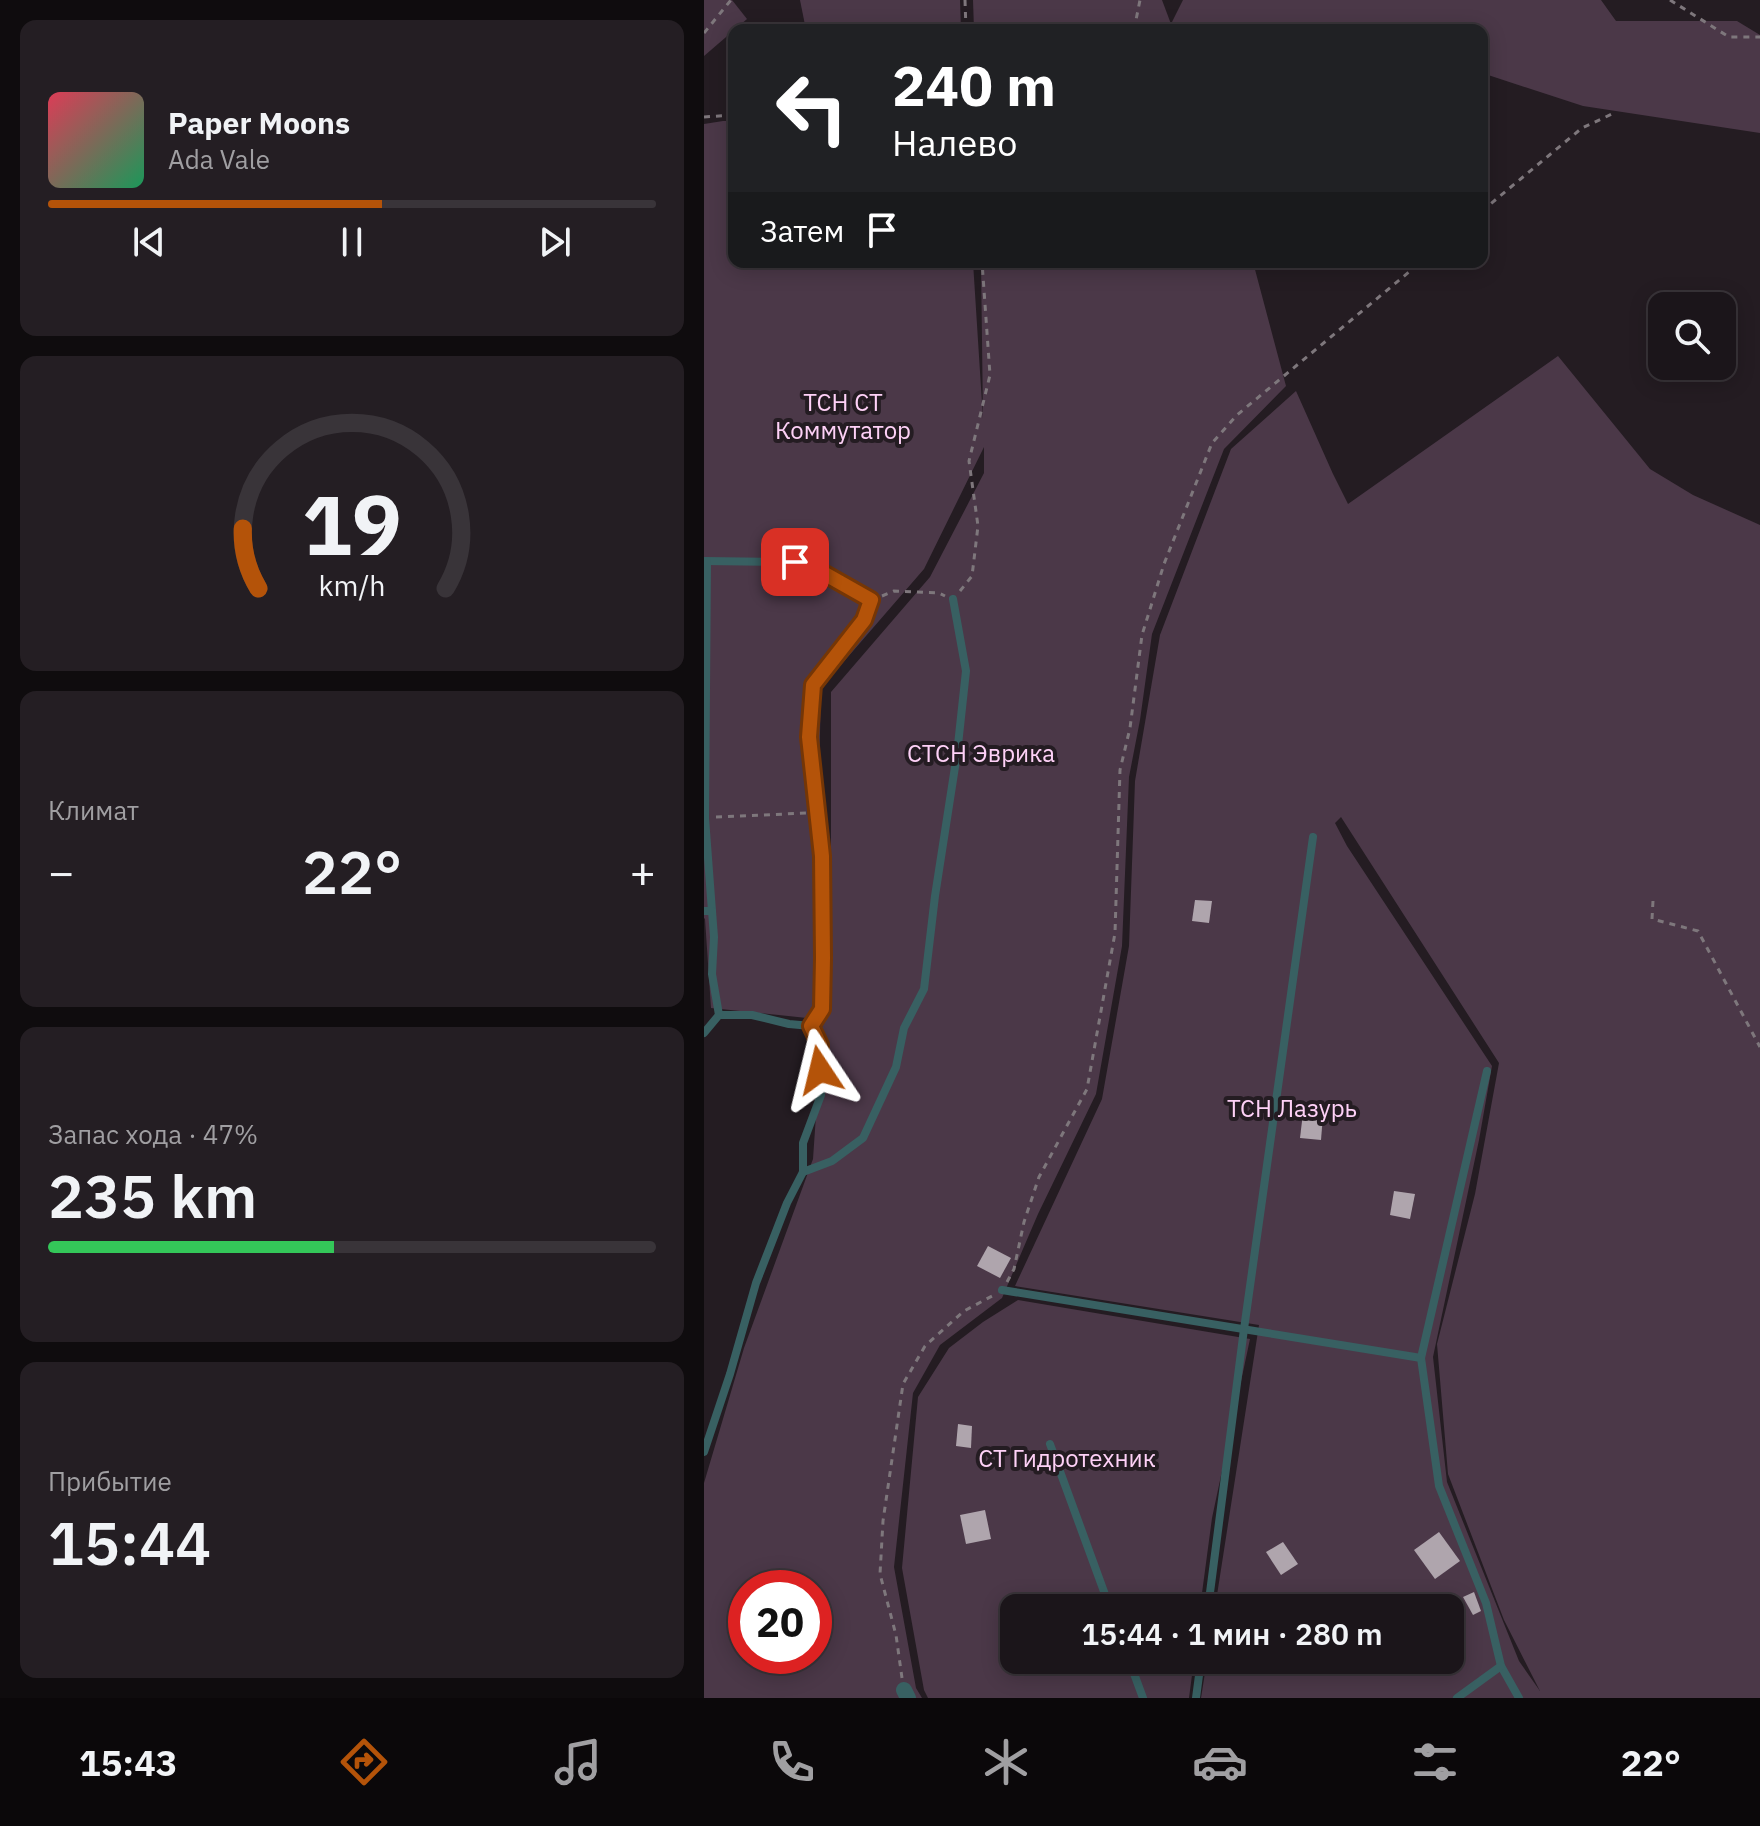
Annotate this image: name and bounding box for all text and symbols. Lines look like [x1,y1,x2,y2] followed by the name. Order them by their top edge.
[892,49,1056,121] text: 240 m
[760,56,864,160] icon: left
[168,103,350,142] text: Paper Moons
[892,119,1017,166] text: Налево
[168,142,270,176] text: Ada Vale
[860,208,904,252] icon: arrive
[760,211,844,250] text: Затем
[127,220,171,264] icon: previous
[330,220,374,264] icon: pause
[533,220,577,264] icon: next
[1648,292,1736,380] map controls
[1648,292,1736,380] button: search
[775,386,911,446] park label: ТСН СТ Коммутатор
[302,470,402,578] text: 19
[761,528,829,596] pin
[773,540,817,584] icon: arrive
[318,568,386,605] text: km/h
[907,737,1055,769] park label: СТСН Эврика
[48,793,139,827] text: Климат
[302,832,402,911] text: 22°
[48,843,74,900] text: −
[630,843,656,900] text: +
[778,1028,862,1112] position arrow
[1227,1092,1357,1124] park label: ТСН Лазурь
[48,1117,258,1151] text: Запас хода · 47%
[48,1156,257,1235] text: 235 km
[978,1442,1156,1474] park label: СТ Гидротехник
[48,1464,172,1498] text: Прибытие
[48,1503,211,1582] text: 15:44
[728,1570,832,1674] speed limit sign: 20
[1081,1614,1383,1653] text: 15:44 · 1 мин · 280 m
[336,1734,392,1790] icon: directions
[550,1734,606,1790] icon: music
[764,1734,820,1790] icon: phone
[978,1734,1034,1790] icon: climate
[1192,1734,1248,1790] icon: car
[1407,1734,1463,1790] icon: filters
[79,1739,177,1786] text: 15:43
[1621,1739,1681,1786] text: 22°

